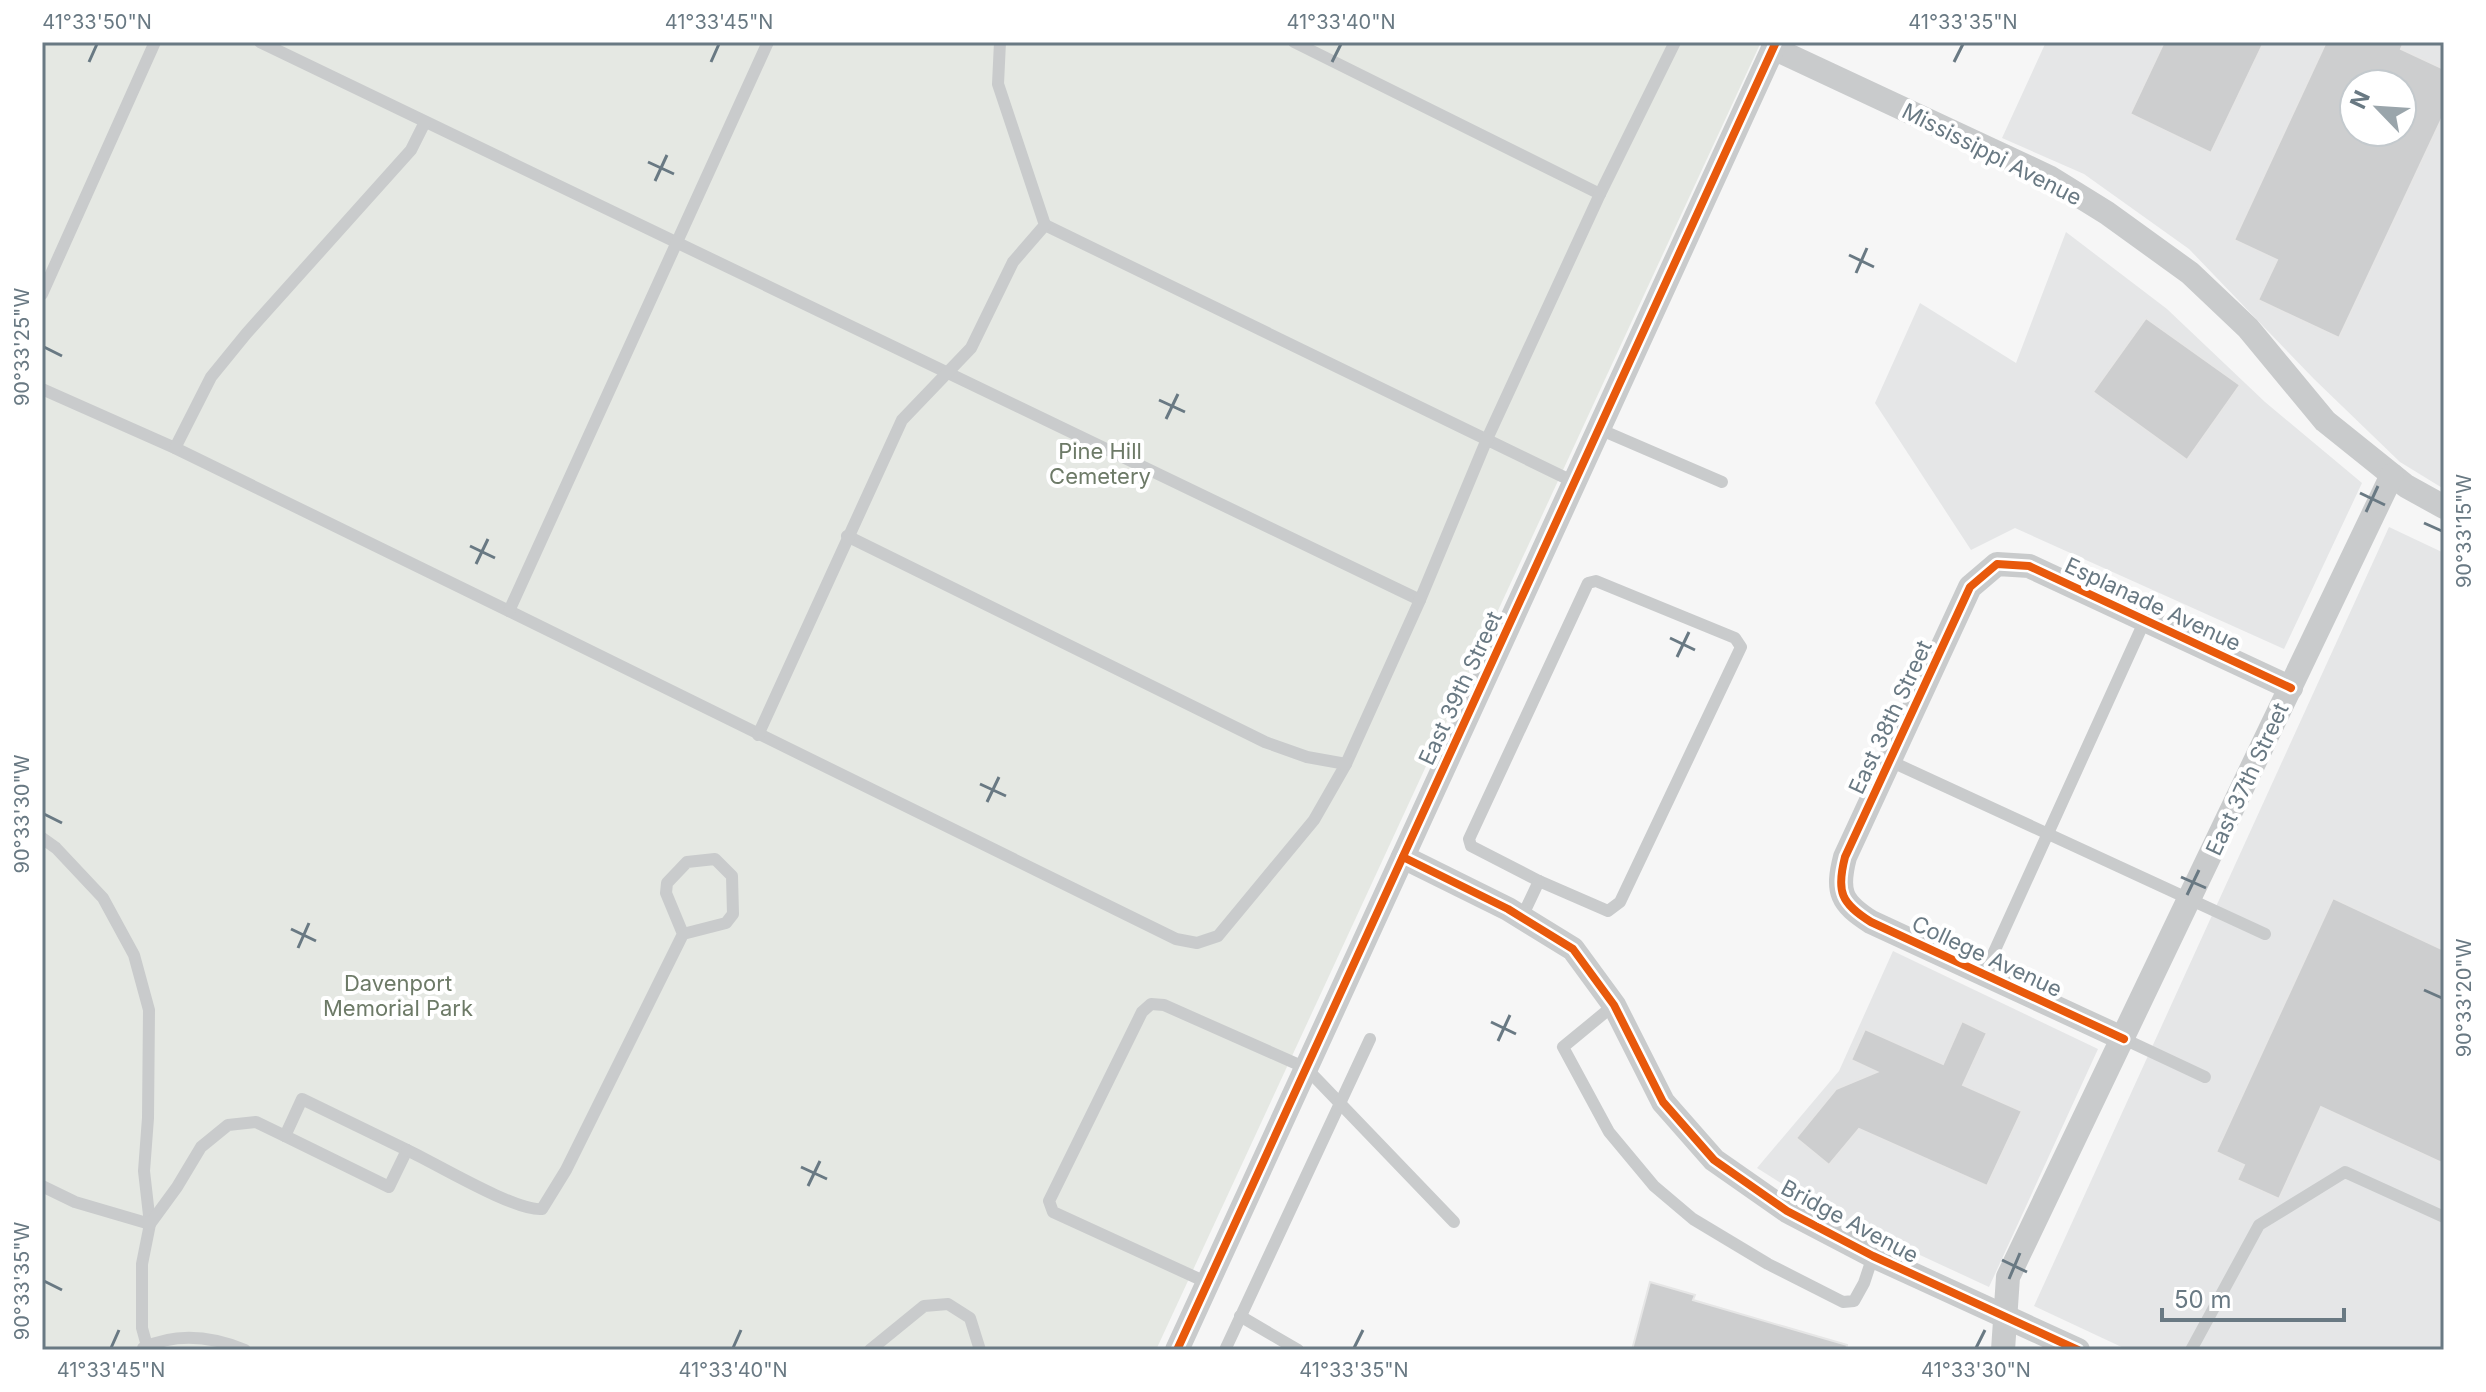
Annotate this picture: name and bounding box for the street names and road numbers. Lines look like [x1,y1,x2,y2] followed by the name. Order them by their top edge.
[1898,97,2086,211] street label: Mississippi Avenue
[2061,552,2245,656] street label: Esplanade Avenue
[1413,607,1507,769] street label: East 39th Street
[1843,636,1937,798] street label: East 38th Street
[2200,699,2294,859] street label: East 37th Street
[1908,910,2066,1002] street label: College Avenue
[1777,1174,1923,1268] street label: Bridge Avenue

